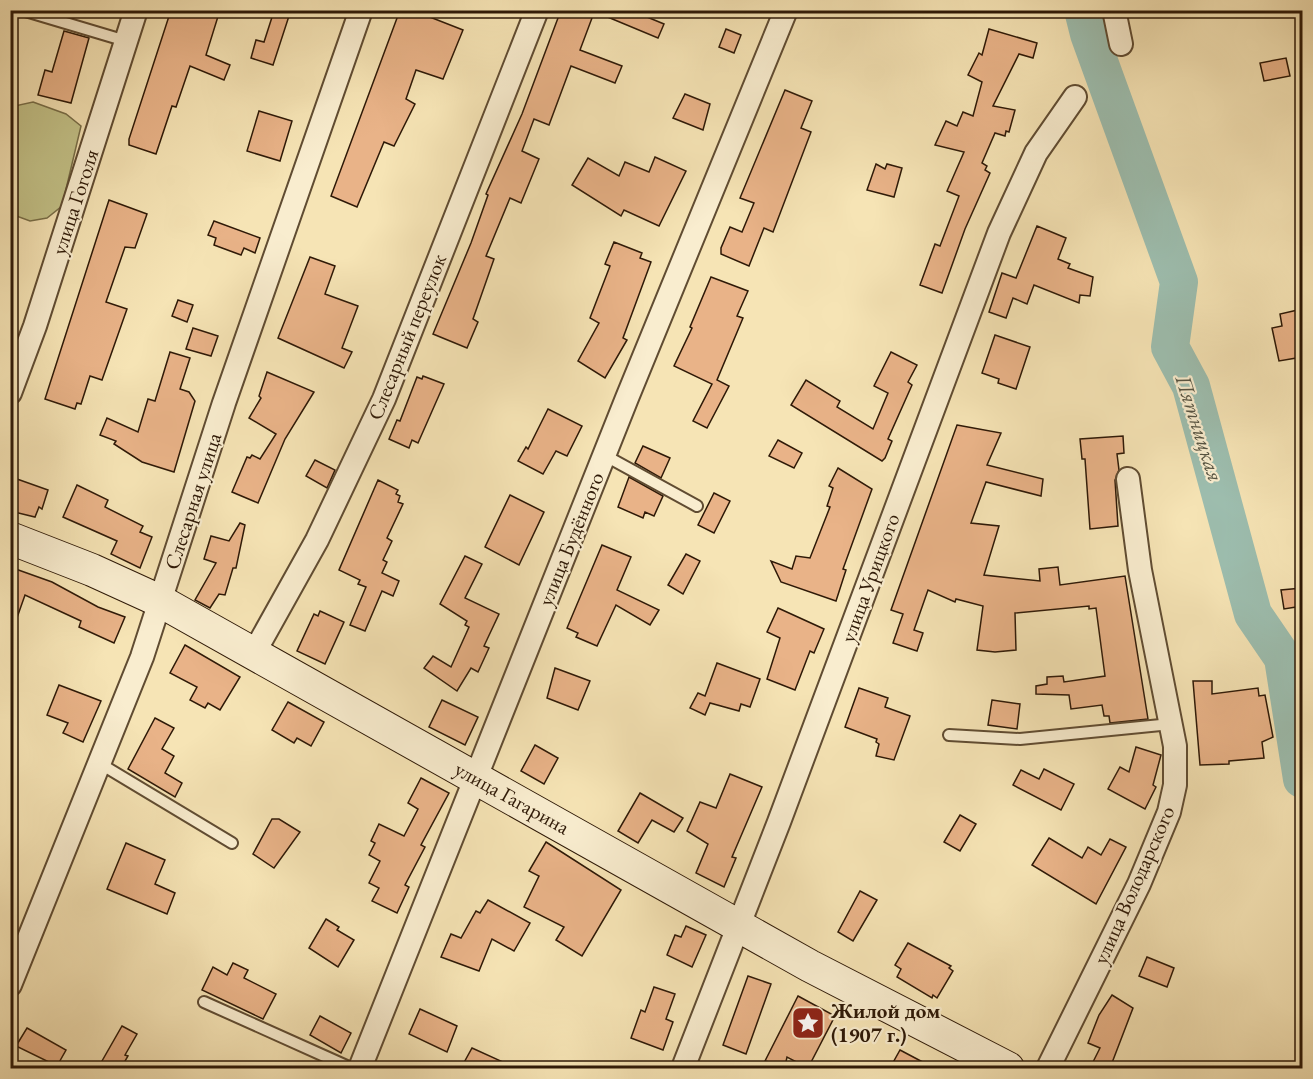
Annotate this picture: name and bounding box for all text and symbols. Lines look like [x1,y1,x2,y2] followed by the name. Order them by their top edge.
[45,146,104,258] street label: улица Гоголя
[361,250,452,424] street label: Слесарный переулок
[1168,370,1230,485] water label: Пятницкая
[158,428,228,573] street label: Слесарная улица
[531,468,610,610] street label: улица Будённого
[834,510,905,646] street label: улица Урицкого
[450,755,575,841] street label: улица Гагарина
[1087,802,1181,968] street label: улица Володарского
[830,997,941,1048] place label: Жилой дом (1907 г.)
[790,1005,826,1041] place icon: Жилой дом (1907 г.)

